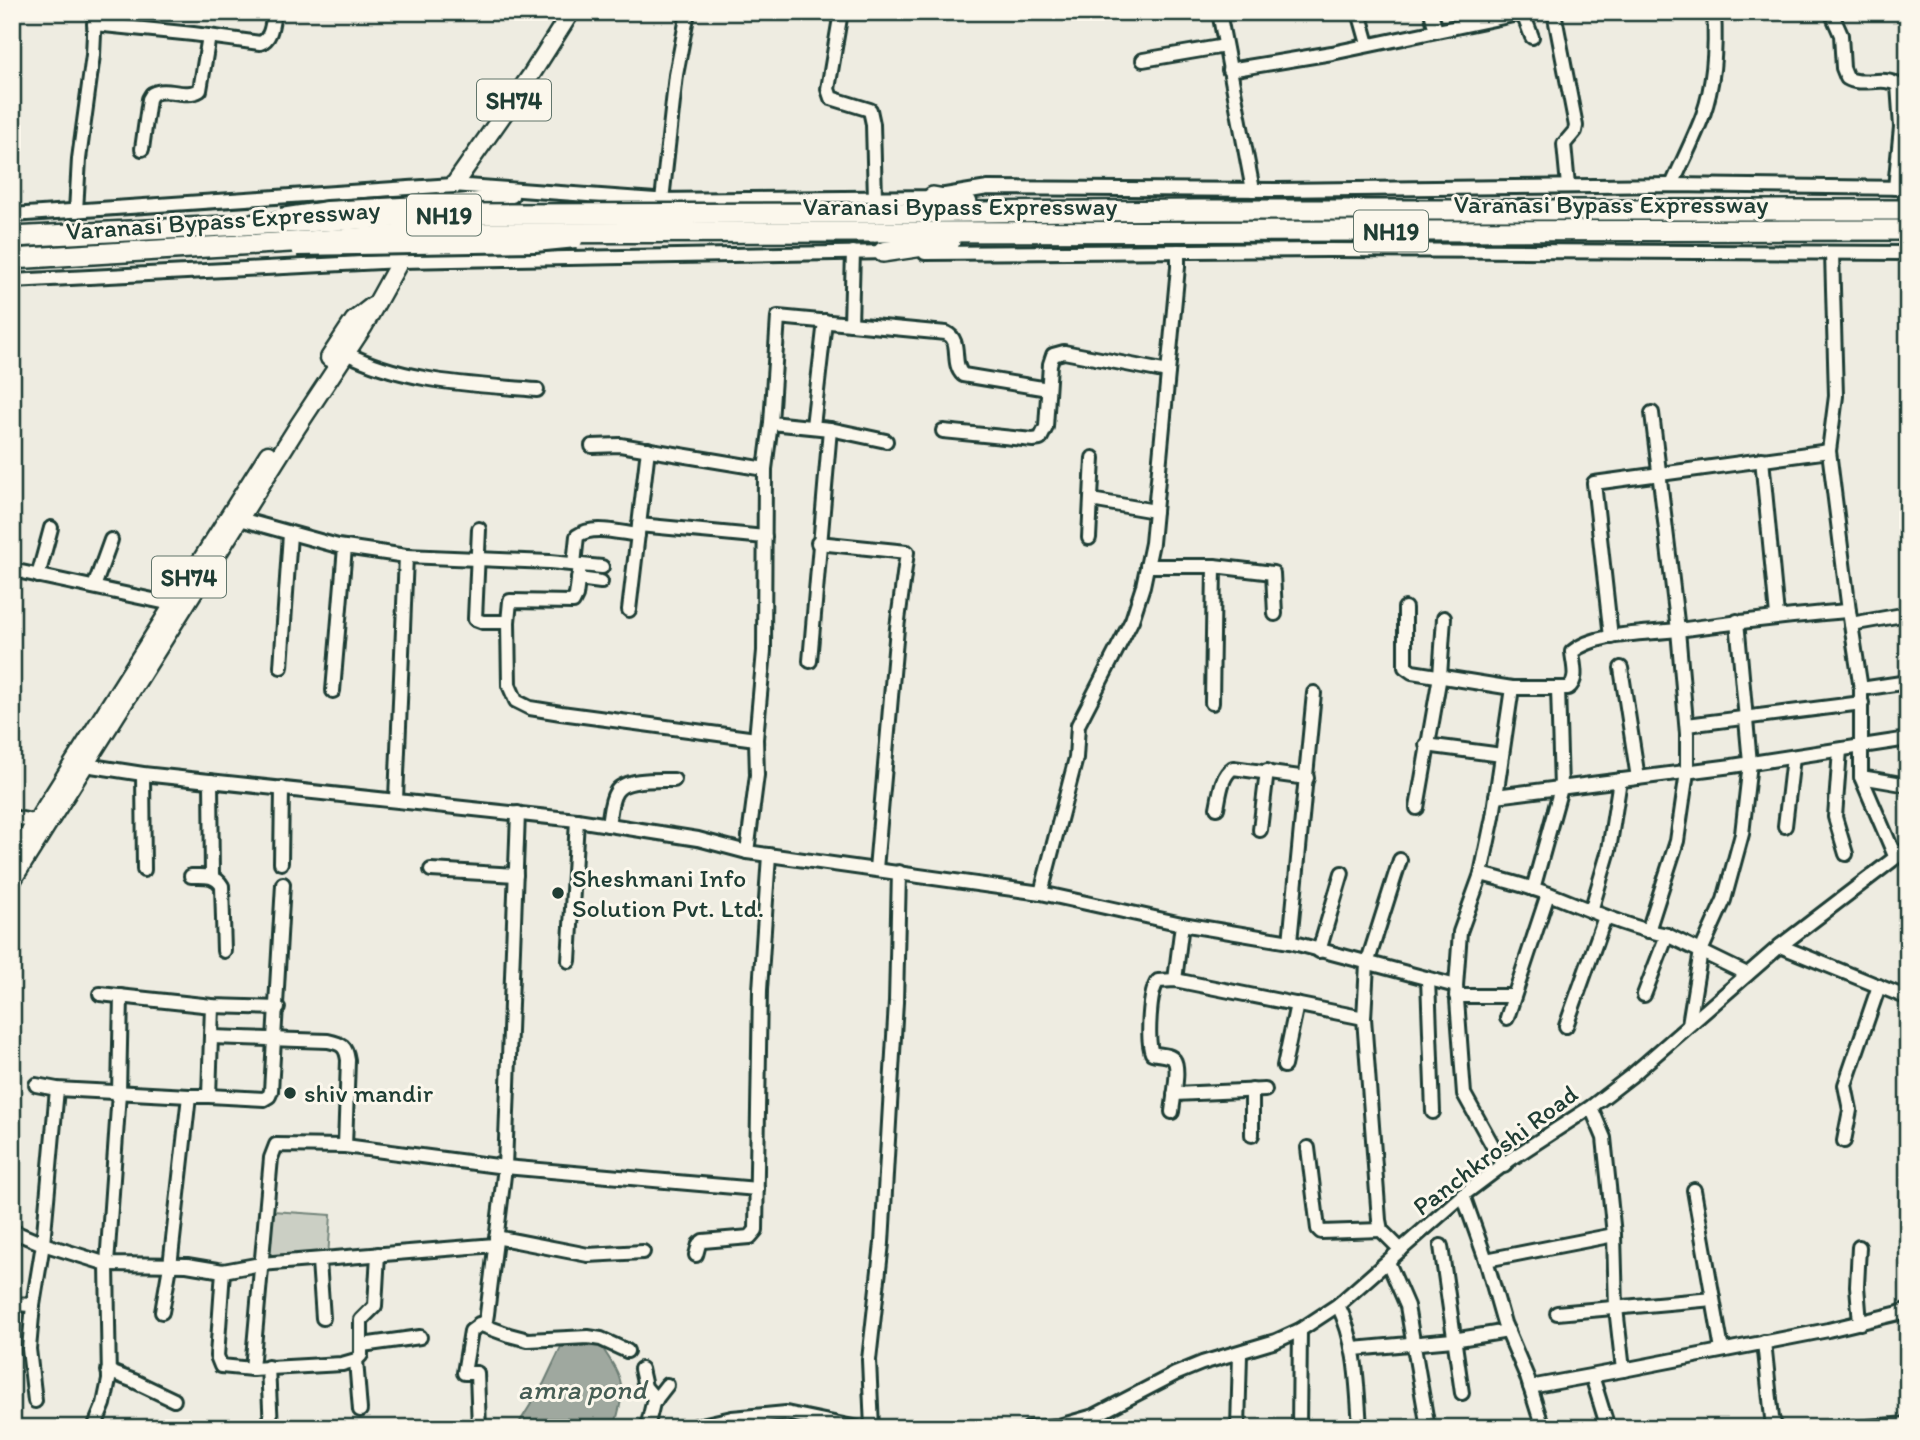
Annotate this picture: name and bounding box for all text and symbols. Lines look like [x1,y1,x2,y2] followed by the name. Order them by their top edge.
[477,80,551,120] road number: SH74
[1453,188,1769,220] street label: Varanasi Bypass Expressway
[802,190,1118,222] street label: Varanasi Bypass Expressway
[65,193,381,247] street label: Varanasi Bypass Expressway
[407,195,481,236] road number: NH19
[1354,210,1428,252] road number: NH19
[152,556,226,598] road number: SH74
[572,862,764,924] place label: Sheshmani Info Solution Pvt. Ltd.
[550,885,566,901] marker: Sheshmani Info Solution Pvt. Ltd.
[304,1077,434,1109] place label: shiv mandir
[1406,1078,1584,1222] street label: Panchkroshi Road
[282,1085,298,1101] marker: shiv mandir
[518,1372,649,1406] water label: amra pond

